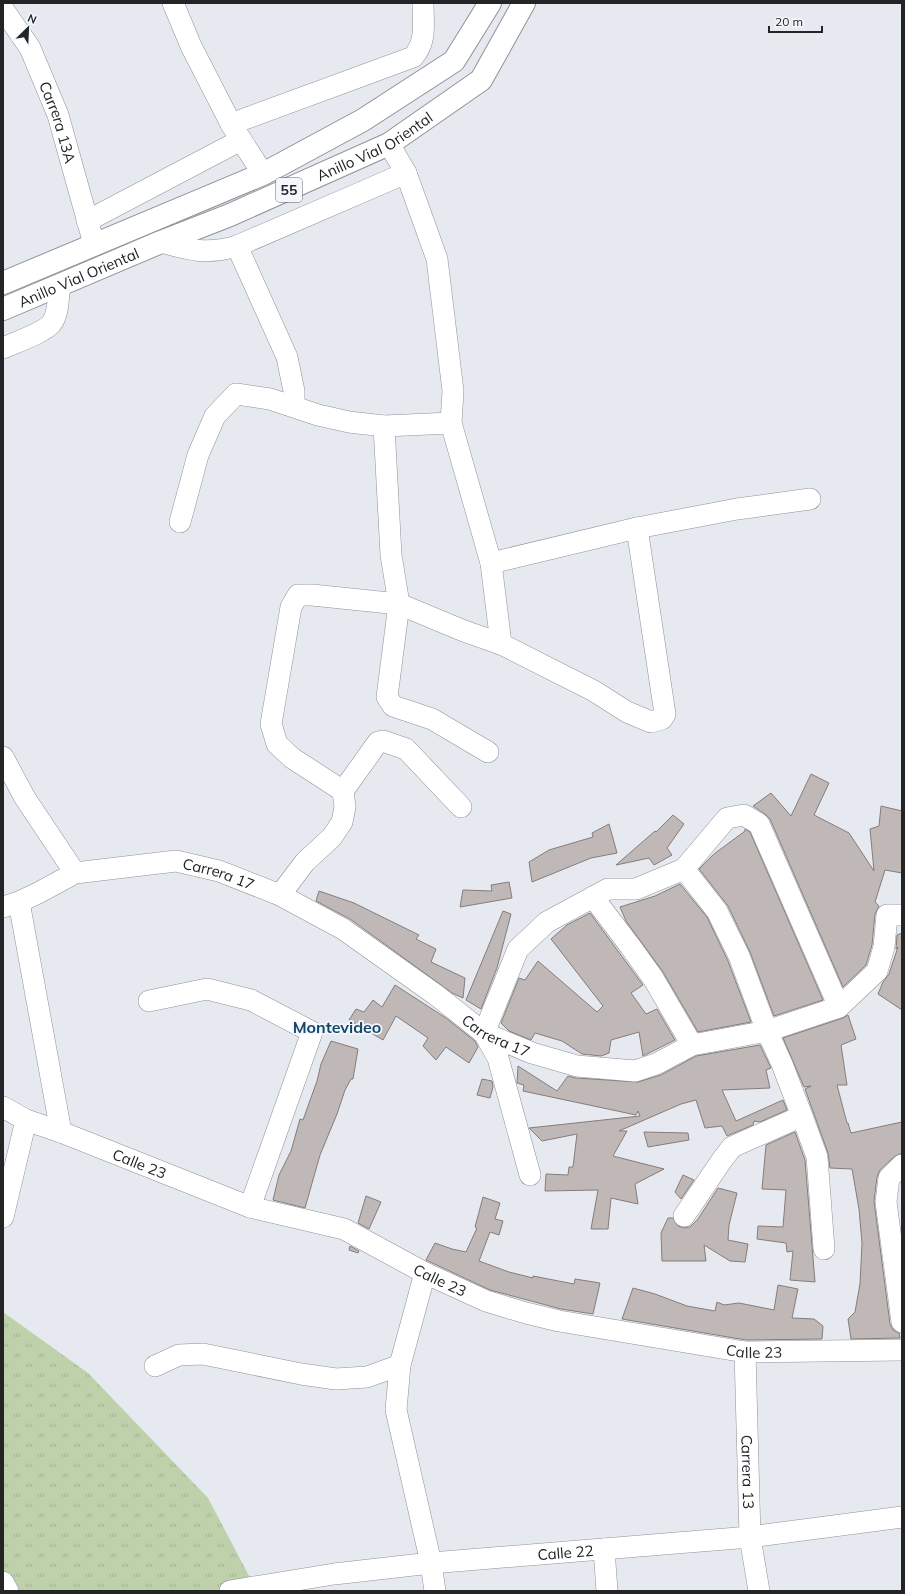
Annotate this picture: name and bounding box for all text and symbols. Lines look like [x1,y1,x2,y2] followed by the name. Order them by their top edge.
[8,8,48,48] north arrow
[769,8,822,34] scale bar
[25,11,39,27] text: N
[775,14,803,29] text: 20 m
[35,78,80,165] street label: Carrera 13A
[314,107,436,185] street label: Anillo Vial Oriental
[276,178,302,202] road number: 55
[15,243,142,311] street label: Anillo Vial Oriental
[181,853,257,894] street label: Carrera 17
[458,1010,533,1061] street label: Carrera 17
[293,1017,381,1037] district label: Montevideo
[110,1144,169,1182] street label: Calle 23
[410,1259,470,1300] street label: Calle 23
[725,1340,782,1361] street label: Calle 23
[738,1435,759,1509] street label: Carrera 13
[537,1540,594,1564] street label: Calle 22

